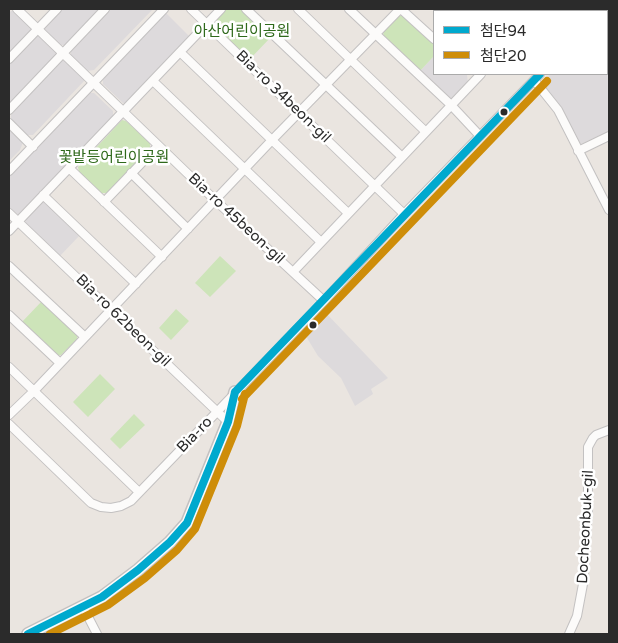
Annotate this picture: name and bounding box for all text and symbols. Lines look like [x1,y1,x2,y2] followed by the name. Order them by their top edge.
[433,10,608,75] legend
[480,22,526,40] text: 첨단94
[194,23,290,41] park label: 아산어린이공원
[232,47,334,147] street label: Bia-ro 34beon-gil
[480,47,526,65] text: 첨단20
[499,107,509,117] unlabelled marker
[59,149,169,167] park label: 꽃밭등어린이공원
[184,170,288,268] street label: Bia-ro 45beon-gil
[72,271,174,371] street label: Bia-ro 62beon-gil
[308,320,318,330] unlabelled marker
[174,413,216,457] street label: Bia-ro
[574,470,598,584] street label: Docheonbuk-gil

